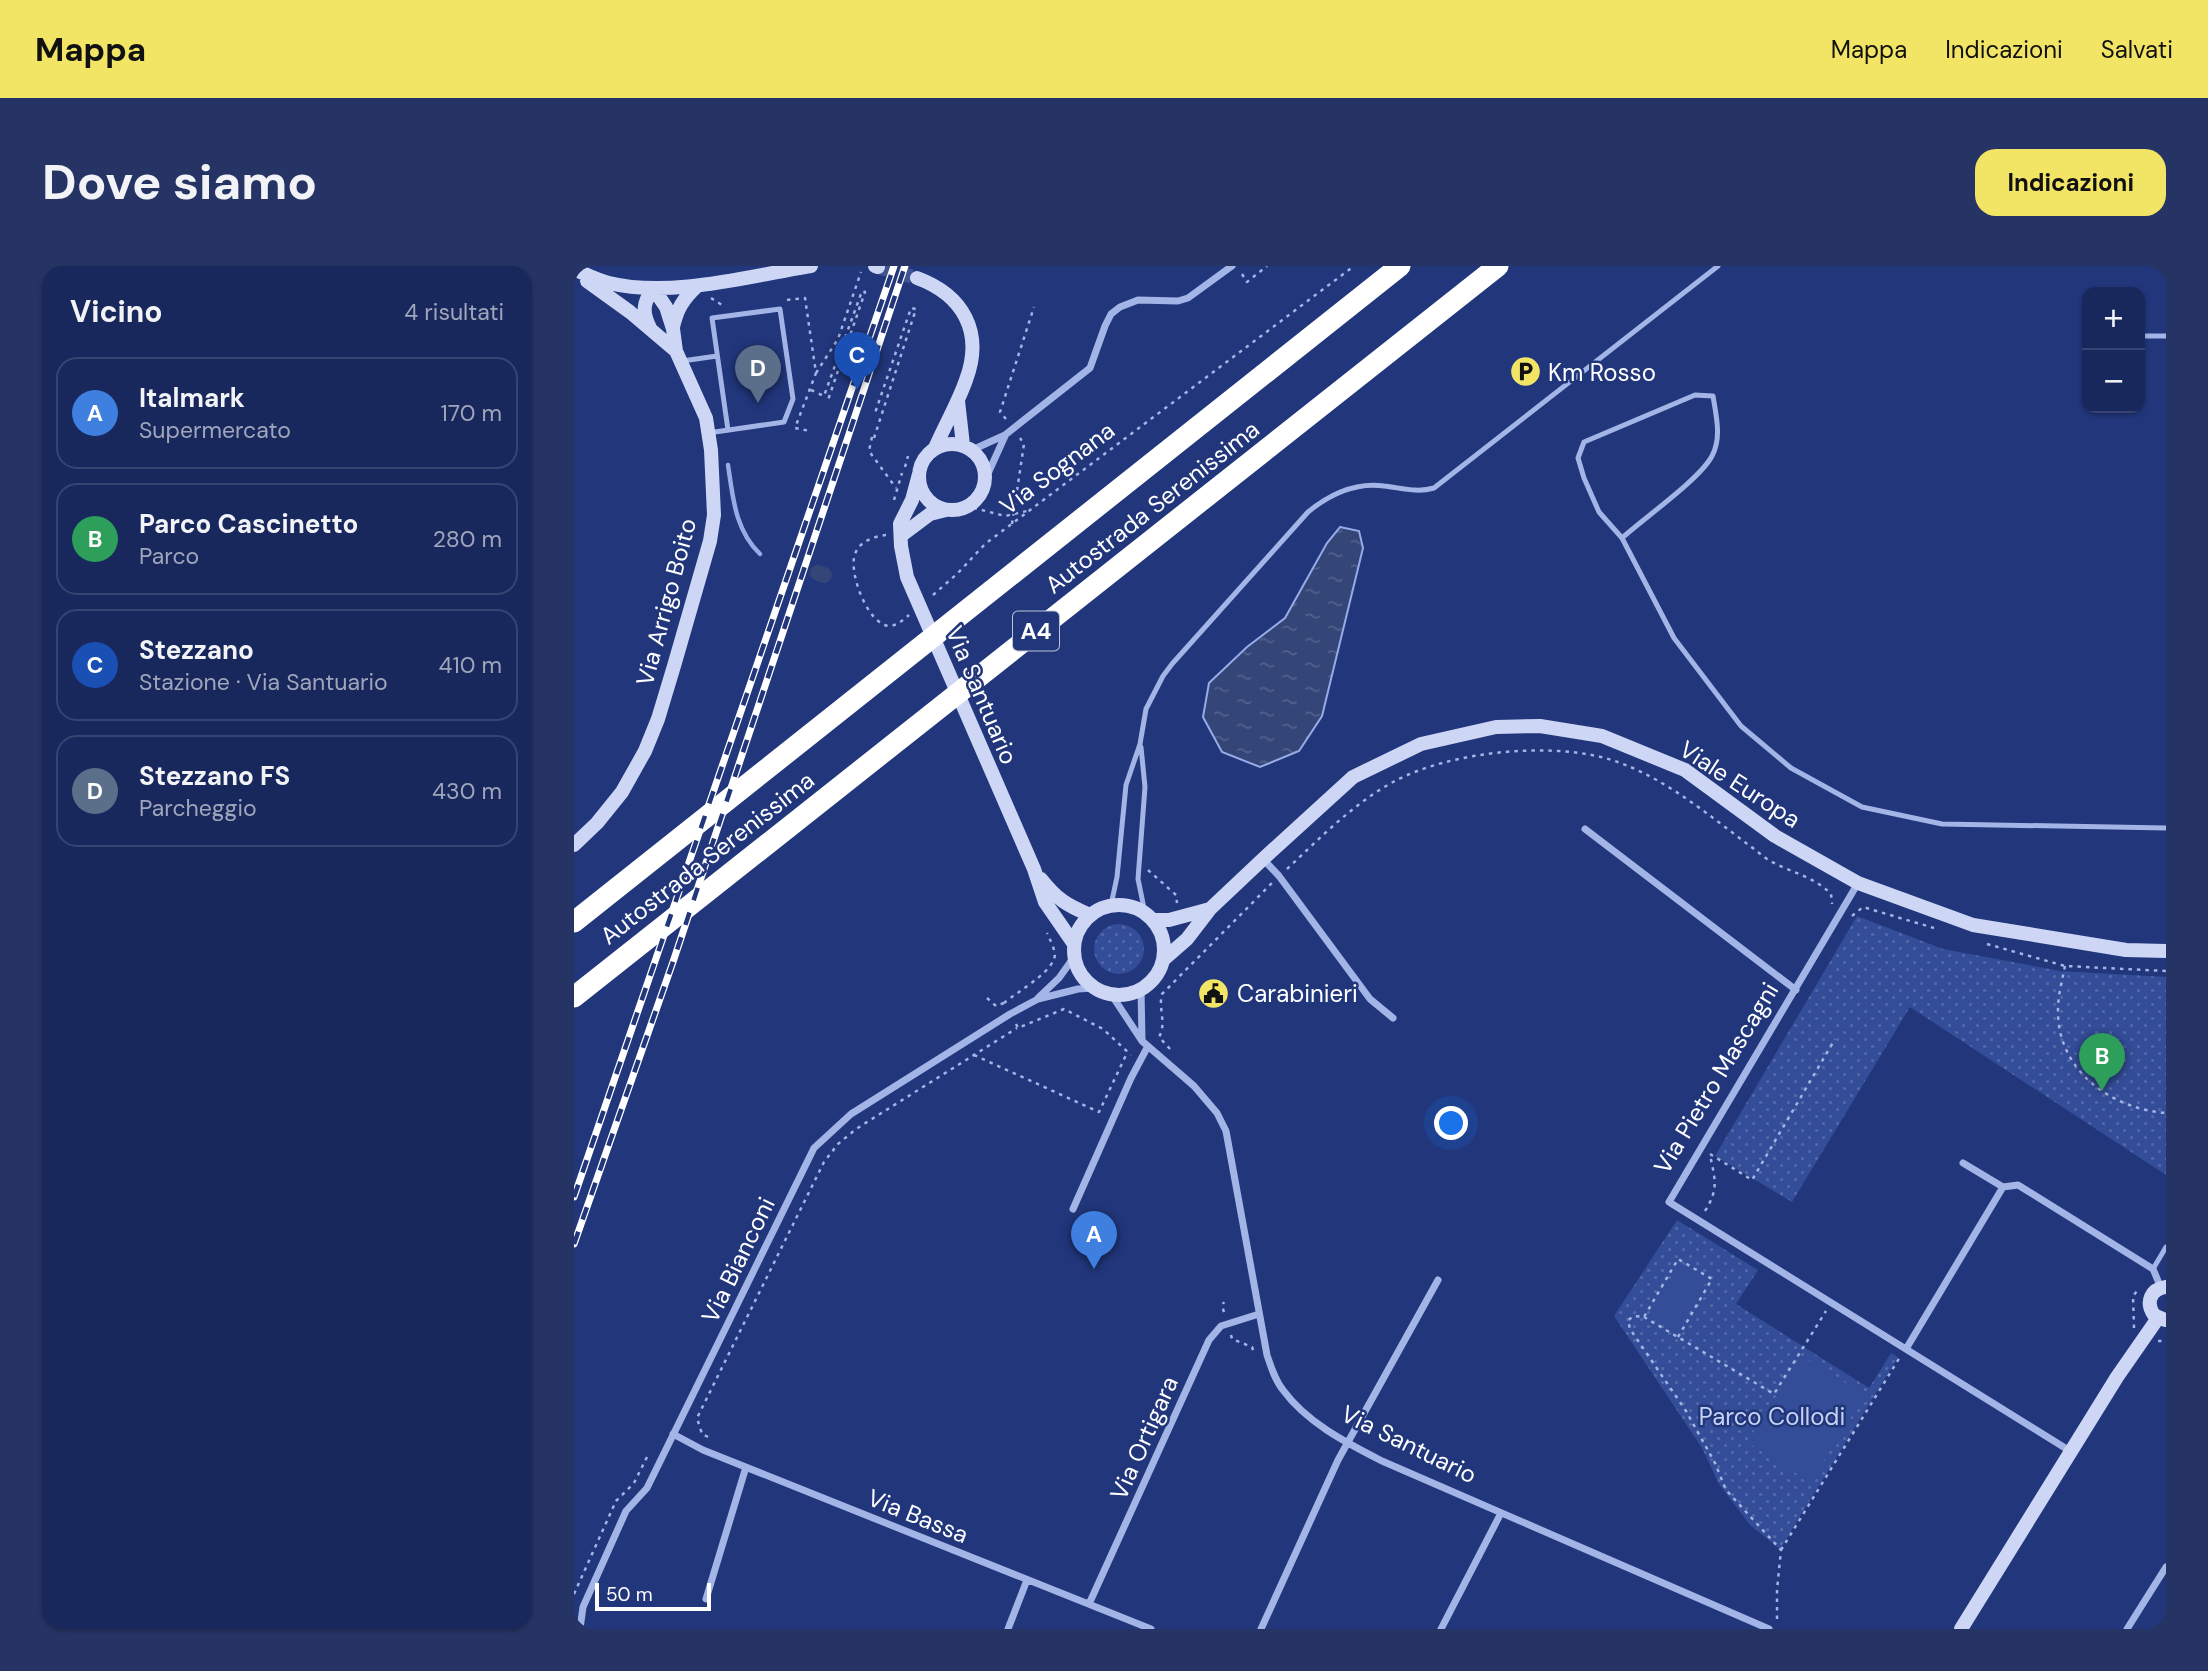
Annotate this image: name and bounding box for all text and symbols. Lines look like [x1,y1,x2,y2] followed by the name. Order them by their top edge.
[35,28,146,71] text: Mappa
[1831,34,1907,65] text: Mappa
[1945,34,2063,65] text: Indicazioni
[2101,34,2173,65] text: Salvati
[1975,149,2166,216] button: Indicazioni
[42,150,317,214] text: Dove siamo
[2082,287,2145,413] map controls
[2082,287,2145,350] button: +
[70,292,163,331] text: Vicino
[404,297,504,327] text: 4 risultati
[834,332,880,390] pin: C
[735,345,781,403] pin: D
[2082,350,2145,413] button: −
[1508,355,1542,389] parking icon: Km Rosso
[1548,357,1656,388] place label: Km Rosso
[139,381,245,415] text: Italmark
[87,398,103,428] text: A
[441,398,502,428] text: 170 m
[1039,414,1265,600] street label: Autostrada Serenissima
[139,415,291,445] text: Supermercato
[993,415,1121,521] street label: Via Sognana
[139,507,358,541] text: Parco Cascinetto
[629,515,703,689] street label: Via Arrigo Boito
[88,524,102,554] text: B
[433,524,502,554] text: 280 m
[139,541,199,571] text: Parco
[1013,612,1059,650] road number: A4
[939,621,1025,769] street label: Via Santuario
[139,633,254,667] text: Stezzano
[87,650,103,680] text: C
[439,650,502,680] text: 410 m
[139,667,388,697] text: Stazione · Via Santuario
[1674,733,1806,835] street label: Viale Europa
[139,759,290,793] text: Stezzano FS
[594,765,820,951] street label: Autostrada Serenissima
[87,776,103,806] text: D
[432,776,502,806] text: 430 m
[139,793,257,823] text: Parcheggio
[1197,976,1231,1010] public building icon: Carabinieri
[1647,977,1785,1179] street label: Via Pietro Mascagni
[1237,978,1358,1009] place label: Carabinieri
[2079,1033,2125,1091] pin: B
[1434,1106,1468,1140] your location
[694,1192,782,1328] street label: Via Bianconi
[1071,1211,1117,1269] pin: A
[1103,1371,1185,1505] street label: Via Ortigara
[1336,1398,1482,1490] street label: Via Santuario
[1699,1401,1845,1432] park label: Parco Collodi
[863,1482,973,1550] street label: Via Bassa
[595,1580,710,1612] scale bar
[606,1582,653,1607] text: 50 m

